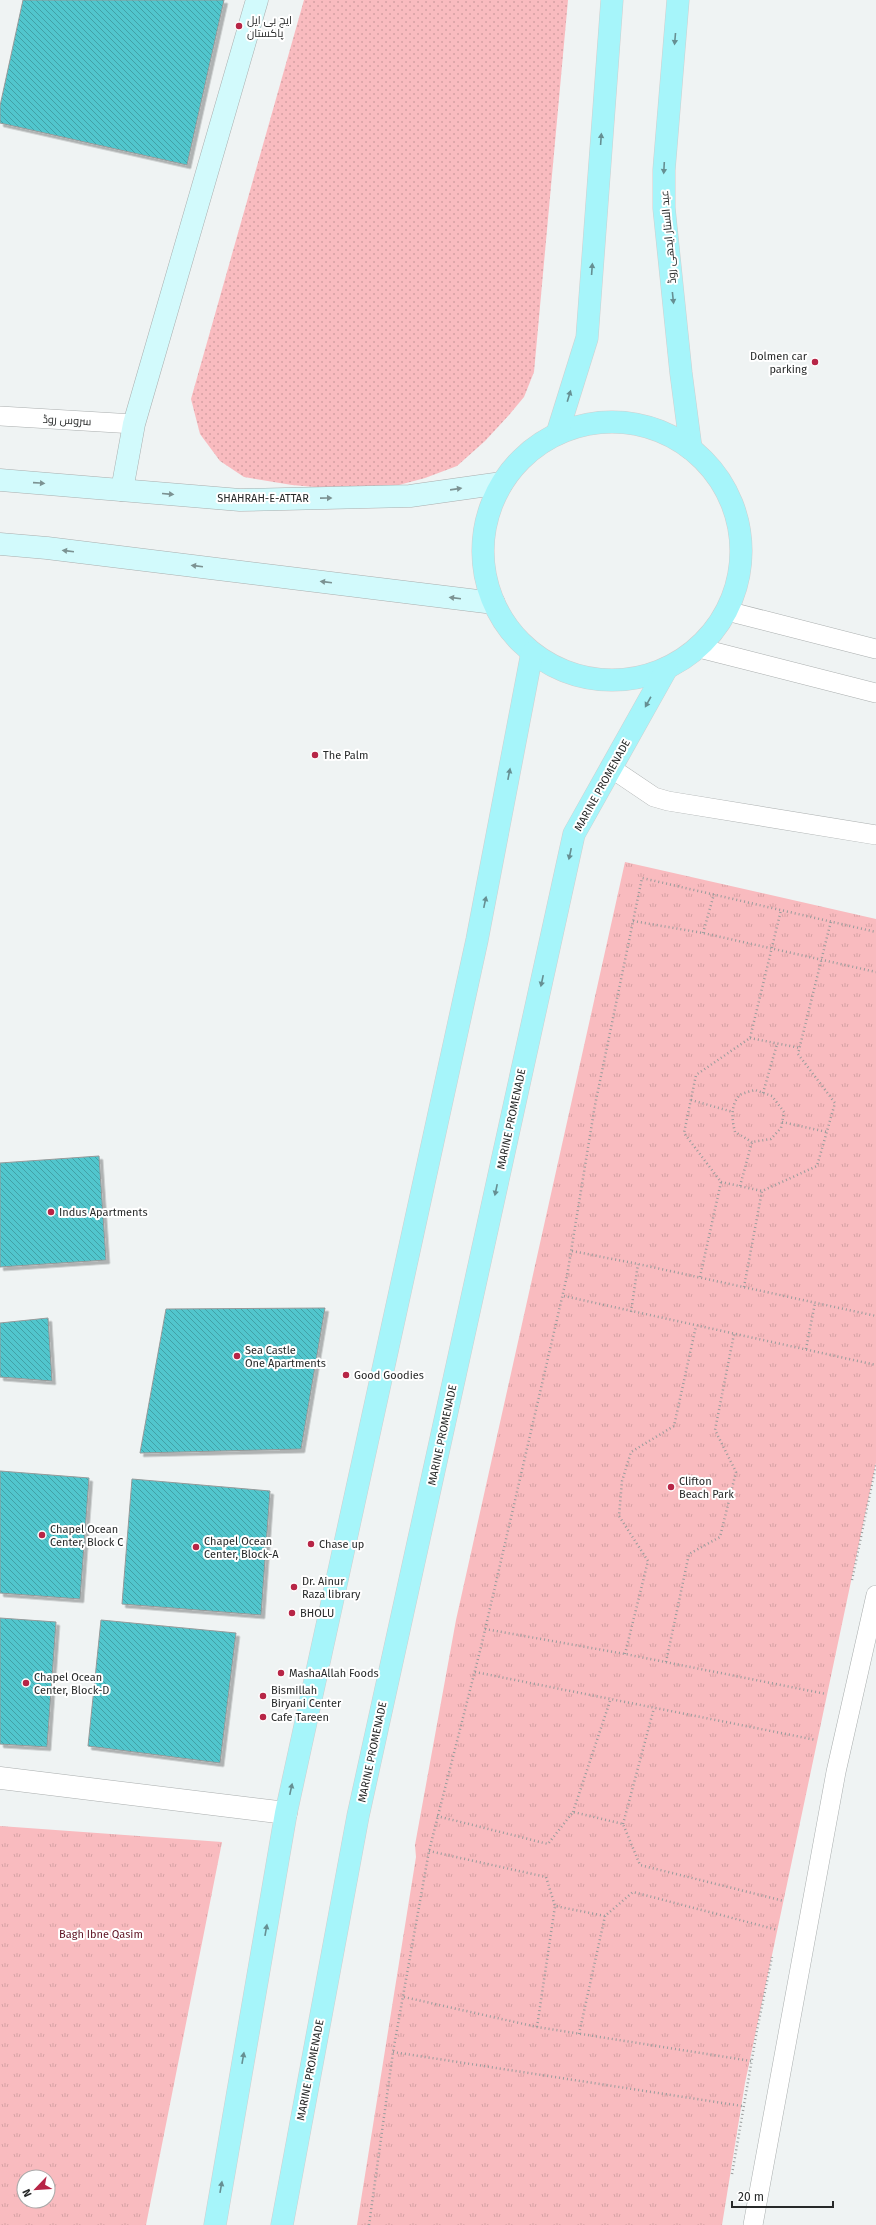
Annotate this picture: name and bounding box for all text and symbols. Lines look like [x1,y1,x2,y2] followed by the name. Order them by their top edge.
[247,14,292,40] place label: ایچ بی ایل پاکستان
[234,21,244,31] marker: ایچ بی ایل پاکستان
[672,33,678,45] one-way arrow
[598,133,605,146] one-way arrow
[661,162,667,175] one-way arrow
[658,190,679,284] street label: عبد الستار ایدھی روڈ
[588,263,595,275] one-way arrow
[670,292,676,304] one-way arrow
[750,350,808,376] place label: Dolmen car parking
[810,357,820,367] marker: Dolmen car parking
[566,390,572,402] one-way arrow
[42,413,92,428] street label: سروس روڈ
[33,480,45,487] one-way arrow
[450,486,462,492] one-way arrow
[162,490,174,497] one-way arrow
[217,492,309,505] street label: SHAHRAH-E-ATTAR
[320,495,333,501] one-way arrow
[62,547,74,554] one-way arrow
[191,563,203,570] one-way arrow
[320,579,332,585] one-way arrow
[449,595,461,601] one-way arrow
[645,696,652,708] one-way arrow
[572,737,633,833] street label: MARINE PROMENADE
[323,749,368,762] place label: The Palm
[310,750,320,760] marker: The Palm
[506,768,512,780] one-way arrow
[566,848,572,861] one-way arrow
[482,895,488,908] one-way arrow
[538,975,544,988] one-way arrow
[494,1067,529,1171] street label: MARINE PROMENADE
[492,1184,498,1197] one-way arrow
[59,1206,148,1219] place label: Indus Apartments
[46,1207,56,1217] marker: Indus Apartments
[245,1344,326,1370] place label: Sea Castle One Apartments
[232,1351,242,1361] marker: Sea Castle One Apartments
[354,1369,424,1382] place label: Good Goodies
[341,1370,351,1380] marker: Good Goodies
[425,1383,460,1487] street label: MARINE PROMENADE
[679,1475,734,1501] place label: Clifton Beach Park
[666,1482,676,1492] marker: Clifton Beach Park
[50,1523,123,1549] place label: Chapel Ocean Center, Block C
[37,1530,47,1540] marker: Chapel Ocean Center, Block C
[204,1535,279,1561] place label: Chapel Ocean Center, Block-A
[319,1538,364,1551] place label: Chase up
[306,1539,316,1549] marker: Chase up
[191,1542,201,1552] marker: Chapel Ocean Center, Block-A
[302,1575,361,1601] place label: Dr. Ainur Raza library
[289,1582,299,1592] marker: Dr. Ainur Raza library
[300,1607,334,1620] place label: BHOLU
[287,1608,297,1618] marker: BHOLU
[289,1667,379,1680] place label: MashaAllah Foods
[276,1668,286,1678] marker: MashaAllah Foods
[34,1671,109,1697] place label: Chapel Ocean Center, Block-D
[21,1678,31,1688] marker: Chapel Ocean Center, Block-D
[271,1684,342,1710] place label: Bismillah Biryani Center
[258,1691,268,1701] marker: Bismillah Biryani Center
[355,1700,390,1804] street label: MARINE PROMENADE
[271,1711,329,1724] place label: Cafe Tareen
[258,1712,268,1722] marker: Cafe Tareen
[289,1783,295,1795] one-way arrow
[263,1924,269,1936] one-way arrow
[59,1928,143,1941] park label: Bagh Ibne Qasim
[294,2018,327,2122] street label: MARINE PROMENADE
[241,2052,247,2065] one-way arrow
[16,2169,56,2209] north arrow
[218,2180,224,2193] one-way arrow
[732,2183,833,2209] scale bar
[20,2187,35,2199] text: N
[738,2190,764,2204] text: 20 m

